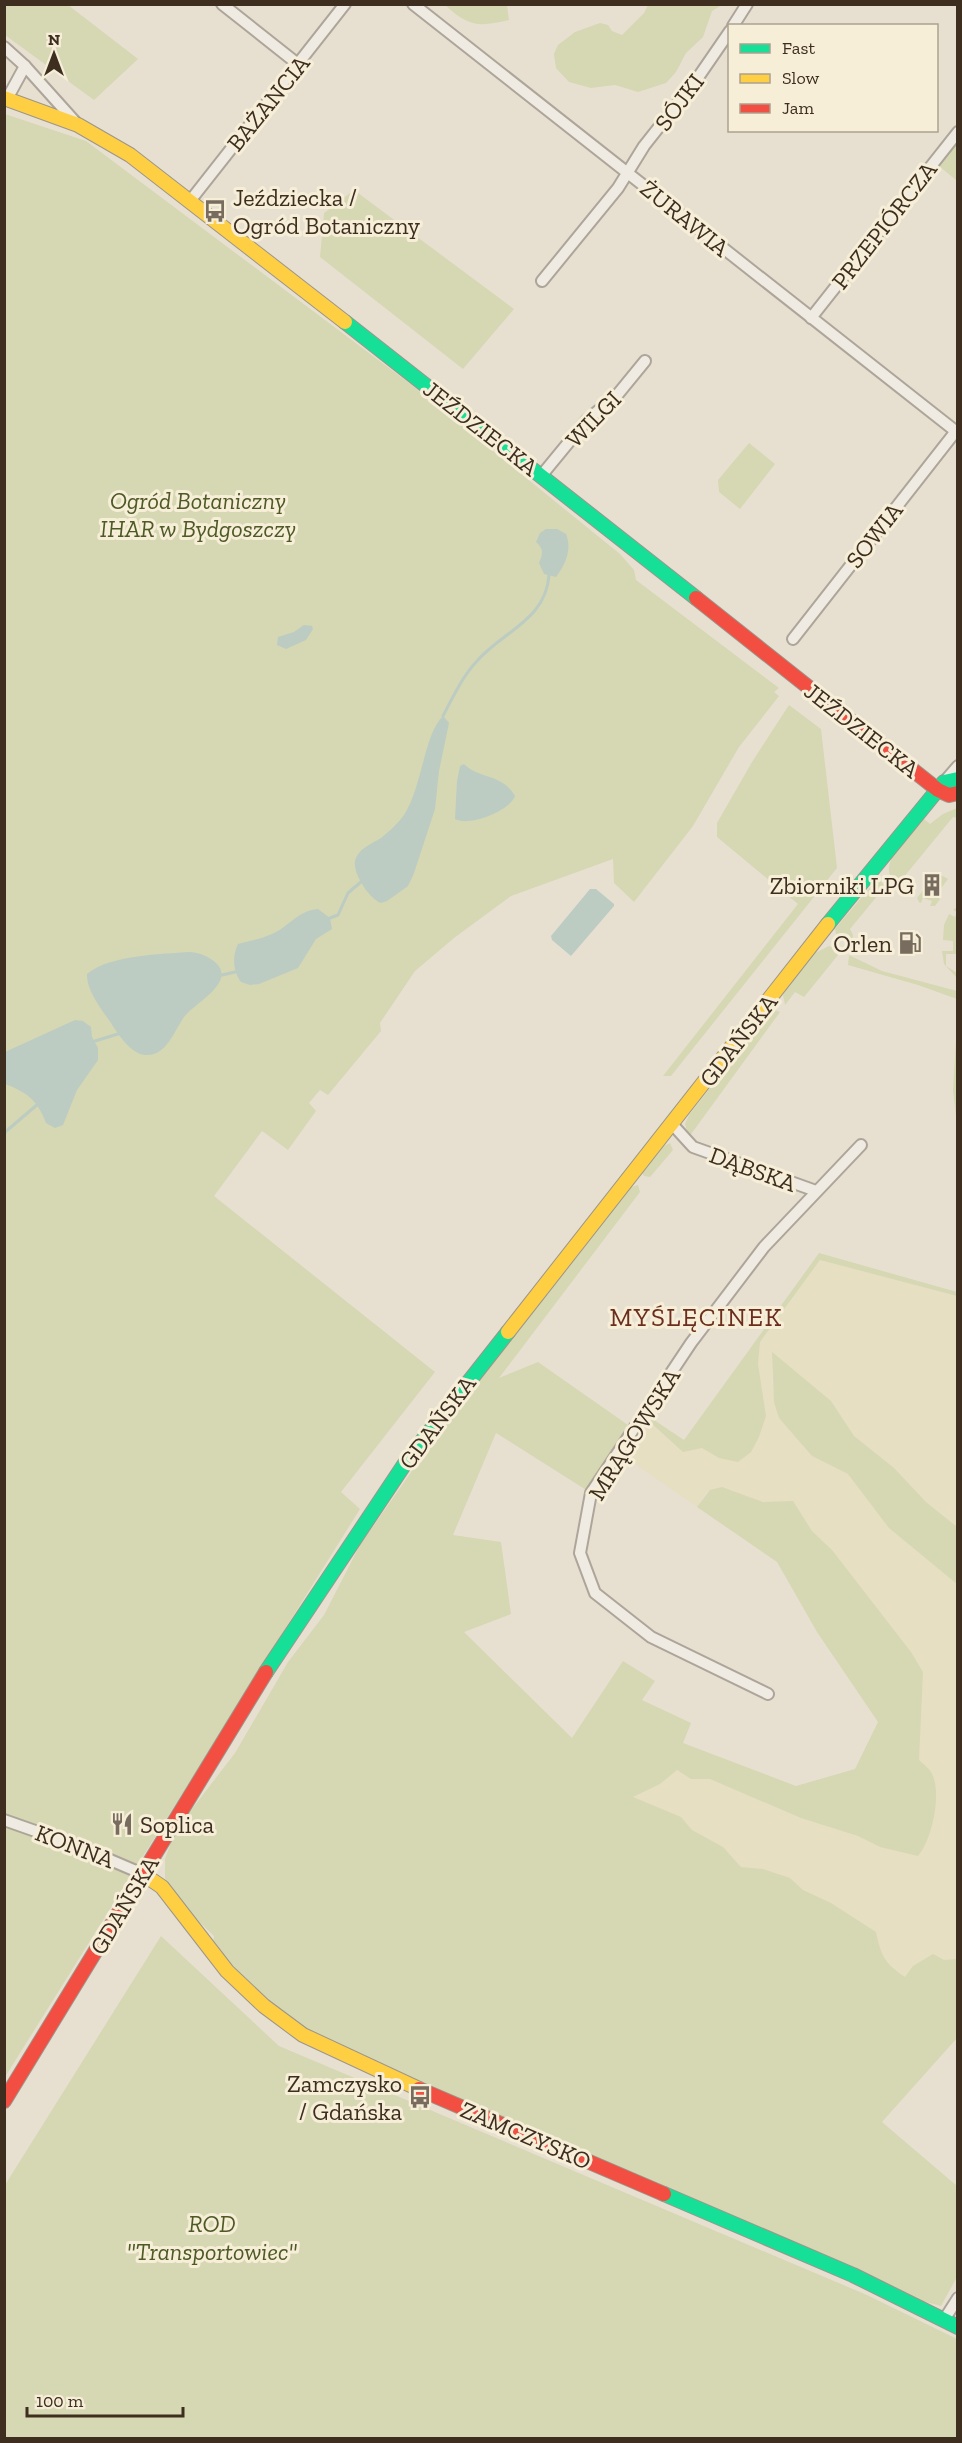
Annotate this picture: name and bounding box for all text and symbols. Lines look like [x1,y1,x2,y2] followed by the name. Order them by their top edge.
[24,24,84,84] north arrow
[728,24,938,132] legend
[48,30,60,49] text: N
[782,37,815,59] text: Fast
[220,49,316,157] street label: BAŻANCIA
[782,67,819,89] text: Slow
[648,68,710,136] street label: SÓJKI
[782,97,814,119] text: Jam
[825,155,943,295] street label: PRZEPIÓRCZA
[635,173,736,263] street label: ŻURAWIA
[233,183,421,240] place label: Jeździecka / Ogród Botaniczny
[202,198,228,224] bus stop icon: Jeździecka / Ogród Botaniczny
[418,374,545,482] street label: JEŹDZIECKA
[559,385,627,453] street label: WILGI
[100,486,296,543] park label: Ogród Botaniczny IHAR w Bydgoszczy
[839,496,909,574] street label: SOWIA
[799,676,926,784] street label: JEŹDZIECKA
[770,871,914,900] place label: Zbiorniki LPG
[919,872,945,898] building icon: Zbiorniki LPG
[833,929,892,958] place label: Orlen
[897,930,923,956] fuel station icon: Orlen
[693,987,783,1092] street label: GDAŃSKA
[706,1140,801,1198] street label: DĄBSKA
[609,1301,783,1333] district label: MYŚLĘCINEK
[582,1362,686,1505] street label: MRĄGOWSKA
[392,1369,482,1475] street label: GDAŃSKA
[140,1810,214,1839] place label: Soplica
[109,1811,135,1837] restaurant icon: Soplica
[31,1818,119,1874] street label: KONNA
[83,1850,165,1960] street label: GDAŃSKA
[287,2069,402,2126] place label: Zamczysko / Gdańska
[407,2084,433,2110] bus stop icon: Zamczysko / Gdańska
[456,2094,596,2176] street label: ZAMCZYSKO
[127,2209,297,2266] park label: ROD "Transportowiec"
[27,2380,183,2418] scale bar
[36,2390,84,2412] text: 100 m

